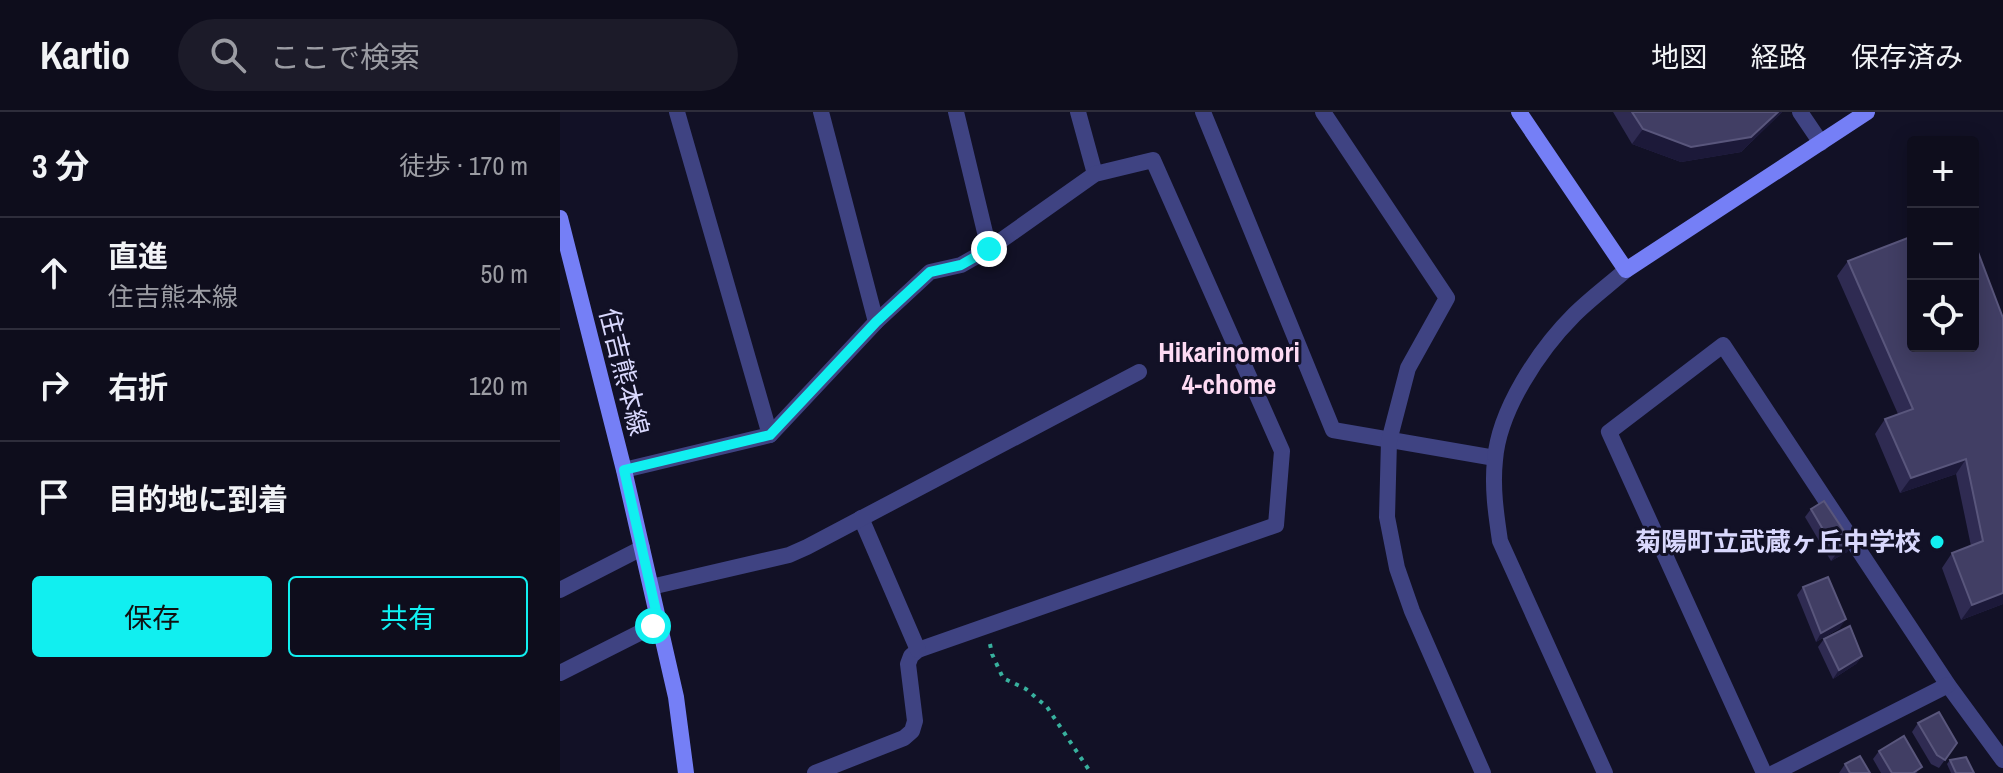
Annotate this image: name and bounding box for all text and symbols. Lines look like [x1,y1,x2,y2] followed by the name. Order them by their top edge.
[178,19,738,91] search box
[40,30,130,81] text: Kartio
[206,33,250,77] icon: search
[270,37,420,77] text: ここで検索
[1651,38,1707,76] text: 地図
[1751,38,1807,76] text: 経路
[1851,38,1963,76] text: 保存済み
[1907,136,1979,352] map controls
[1907,136,1979,208] button: +
[32,143,89,189] text: 3 分
[399,148,528,183] text: 徒歩 · 170 m
[1907,208,1979,280] button: −
[971,231,1007,267] route end
[108,236,168,276] text: 直進
[32,251,76,295] icon: ahead
[481,256,528,291] text: 50 m
[108,279,238,314] text: 住吉熊本線
[1907,280,1979,352] button: locate
[592,305,657,439] street label: 住吉熊本線
[1158,333,1300,403] district label: Hikarinomori 4-chome
[32,363,76,407] icon: right
[108,367,168,407] text: 右折
[469,368,528,403] text: 120 m
[32,475,76,519] icon: arrive
[108,479,288,519] text: 目的地に到着
[1635,524,1921,559] place label: 菊陽町立武蔵ヶ丘中学校
[1928,533,1946,551] marker: 菊陽町立武蔵ヶ丘中学校
[32,576,272,657] button: 保存
[288,576,528,657] button: 共有
[635,608,671,644] route start

